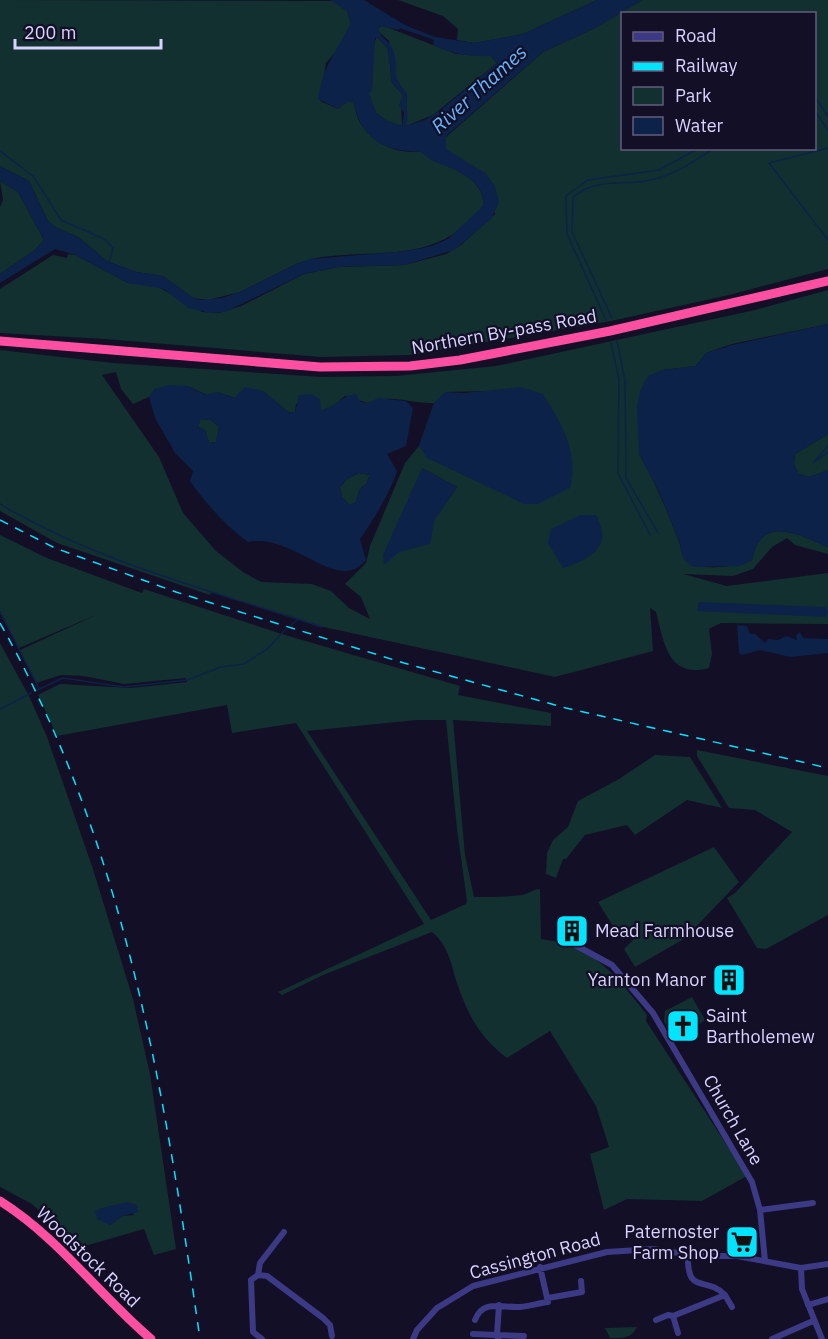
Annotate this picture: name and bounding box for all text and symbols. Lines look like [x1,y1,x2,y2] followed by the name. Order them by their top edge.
[15,12,160,50] scale bar
[621,12,816,150] legend
[24,21,76,44] text: 200 m
[675,24,716,47] text: Road
[425,38,532,139] water label: River Thames
[675,54,737,77] text: Railway
[675,84,712,107] text: Park
[675,114,724,137] text: Water
[410,304,598,359] street label: Northern By-pass Road
[554,913,590,949] building icon: Mead Farmhouse
[595,919,734,942] place label: Mead Farmhouse
[711,962,747,998] building icon: Yarnton Manor
[588,968,706,991] place label: Yarnton Manor
[706,1004,815,1048] place label: Saint Bartholemew
[665,1008,701,1044] church icon: Saint Bartholemew
[698,1071,769,1169] street label: Church Lane
[32,1201,145,1312] street label: Woodstock Road
[624,1220,719,1264] place label: Paternoster Farm Shop
[724,1224,760,1260] supermarket icon: Paternoster Farm Shop
[467,1227,603,1284] street label: Cassington Road

